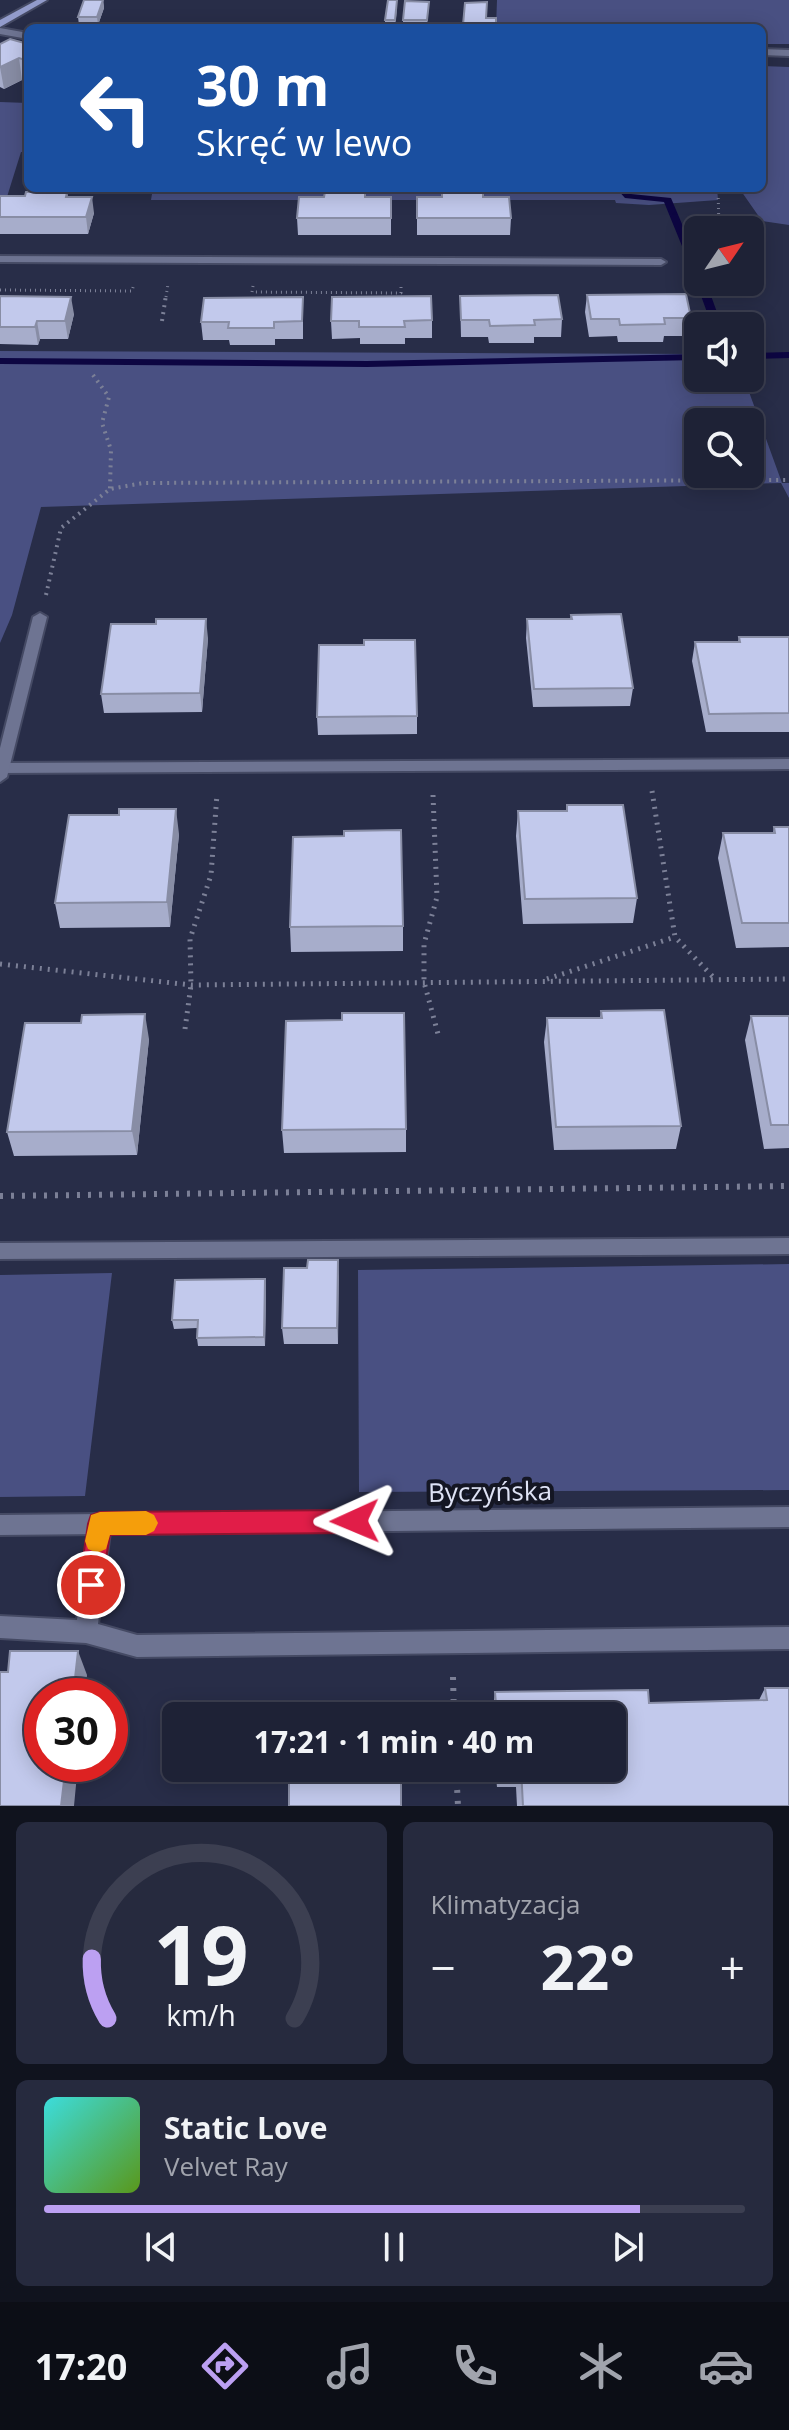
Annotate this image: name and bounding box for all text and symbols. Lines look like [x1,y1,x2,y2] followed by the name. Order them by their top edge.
[196,46,330,122] text: 30 m
[64,56,168,160] icon: left
[196,118,412,167] text: Skręć w lewo
[684,216,764,296] north arrow
[684,216,764,488] map controls
[684,312,764,392] button: sound
[684,408,764,488] button: search
[428,1472,552,1510] street label: Byczyńska
[313,1479,397,1563] position arrow
[57,1551,125,1619] pin
[69,1563,113,1607] icon: arrive
[24,1678,128,1782] speed limit sign: 30
[254,1721,534,1762] text: 17:21 · 1 min · 40 m
[431,1886,580,1922] text: Klimatyzacja
[154,1896,249,2009] text: 19
[541,1926,635,2008] text: 22°
[431,1937,456,1997] text: −
[720,1937,745,1997] text: +
[167,1995,236,2034] text: km/h
[164,2107,327,2148] text: Static Love
[164,2148,288,2184] text: Velvet Ray
[139,2225,183,2269] icon: previous
[372,2225,416,2269] icon: pause
[606,2225,650,2269] icon: next
[197,2338,253,2394] icon: directions
[322,2338,378,2394] icon: music
[447,2338,503,2394] icon: phone
[573,2338,629,2394] icon: climate
[698,2338,754,2394] icon: car
[35,2342,127,2391] text: 17:20

